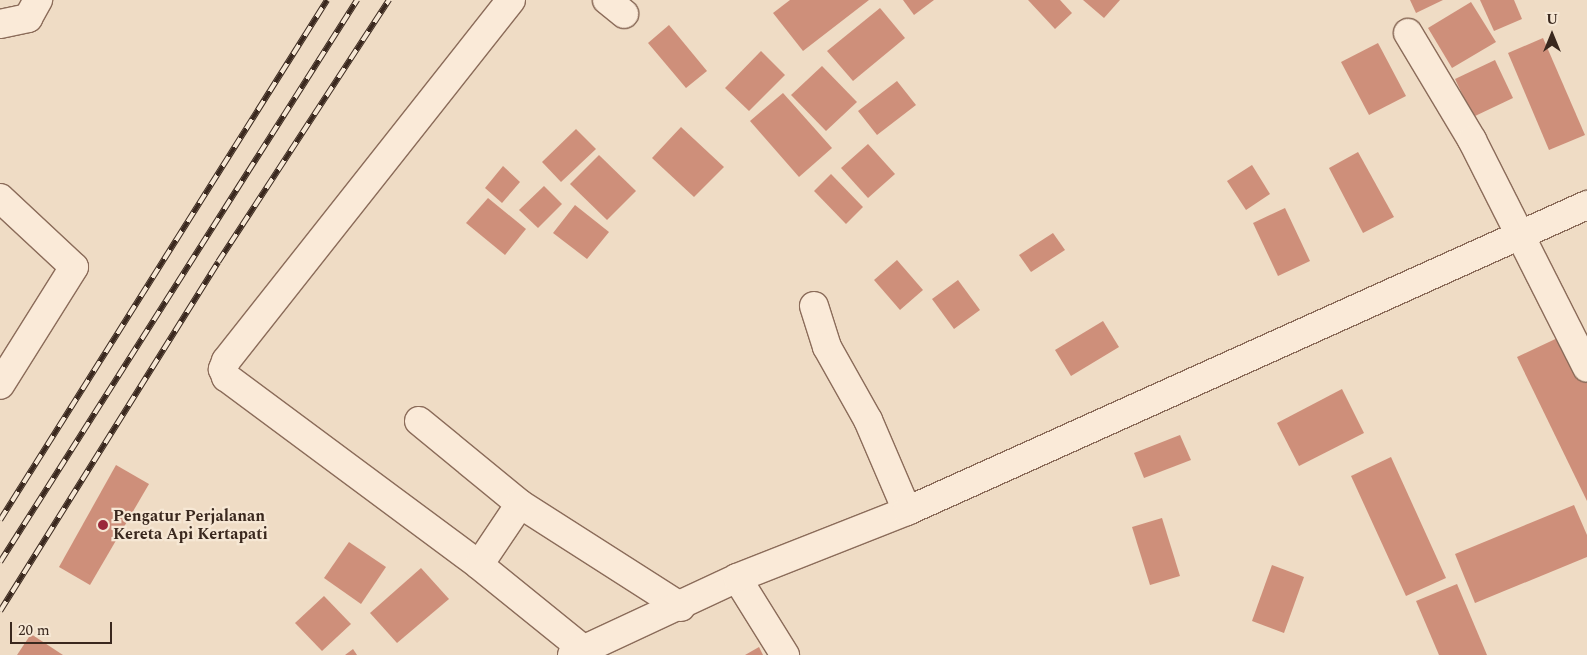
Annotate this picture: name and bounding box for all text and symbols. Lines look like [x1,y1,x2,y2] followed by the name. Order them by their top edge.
[1546,9,1558,30] text: U
[1527,10,1577,60] north arrow
[113,506,268,544] place label: Pengatur Perjalanan Kereta Api Kertapati
[97,519,109,531] marker: Pengatur Perjalanan Kereta Api Kertapati
[12,612,115,644] scale bar
[18,619,50,642] text: 20 m

